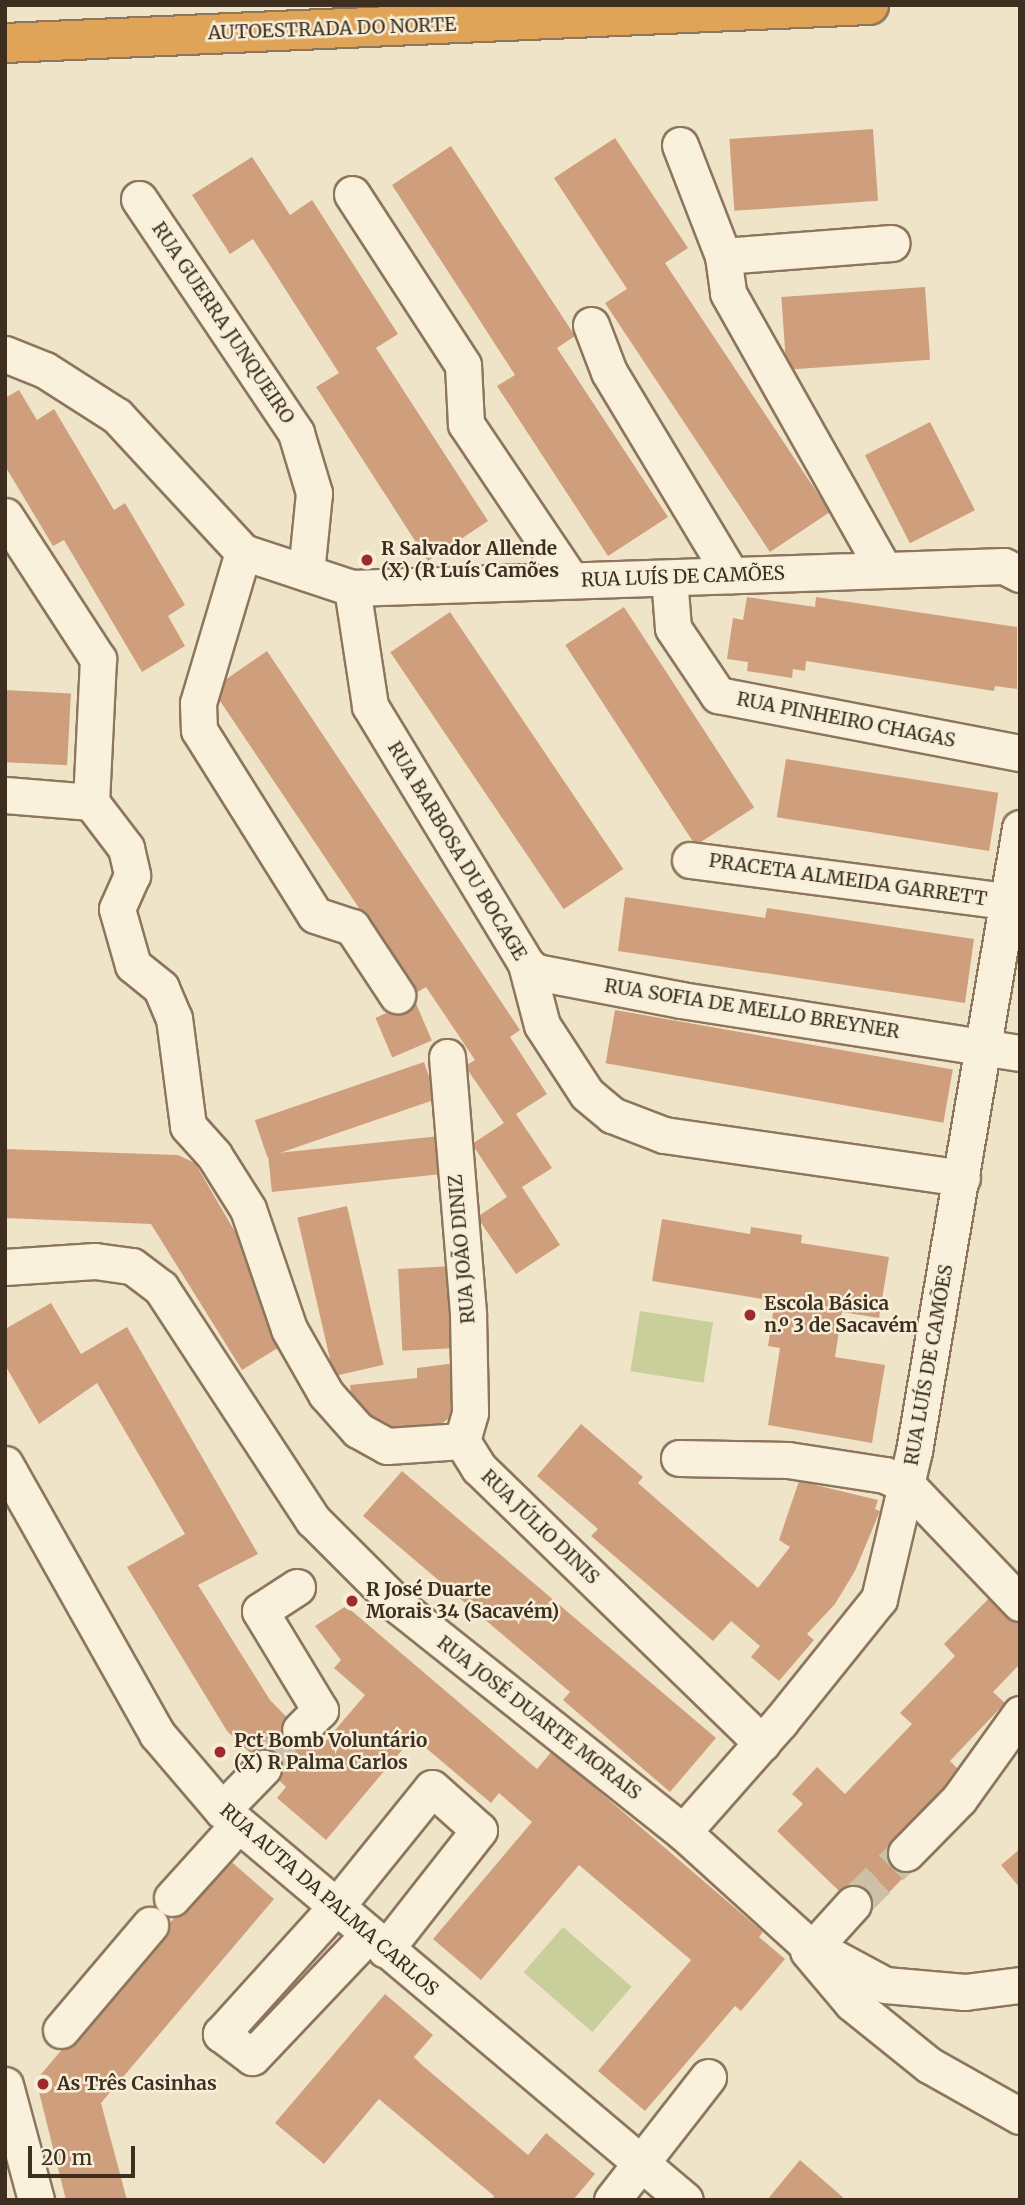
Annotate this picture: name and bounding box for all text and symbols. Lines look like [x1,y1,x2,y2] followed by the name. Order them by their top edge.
[207,13,457,45] street label: AUTOESTRADA DO NORTE
[147,218,299,428] street label: RUA GUERRA JUNQUEIRO
[381,538,559,582] place label: R Salvador Allende (X) (R Luís Camões
[359,552,375,568] marker: R Salvador Allende (X) (R Luís Camões
[581,562,785,592] street label: RUA LUÍS DE CAMÕES
[735,688,957,752] street label: RUA PINHEIRO CHAGAS
[383,738,531,964] street label: RUA BARBOSA DU BOCAGE
[707,849,989,911] street label: PRACETA ALMEIDA GARRETT
[603,974,901,1044] street label: RUA SOFIA DE MELLO BREYNER
[444,1173,480,1325] street label: RUA JOÃO DINIZ
[900,1263,958,1467] street label: RUA LUÍS DE CAMÕES
[764,1293,918,1337] place label: Escola Básica n.º 3 de Sacavém
[742,1307,758,1323] marker: Escola Básica n.º 3 de Sacavém
[476,1465,604,1589] street label: RUA JÚLIO DINIS
[366,1579,559,1623] place label: R José Duarte Morais 34 (Sacavém)
[344,1593,360,1609] marker: R José Duarte Morais 34 (Sacavém)
[433,1631,645,1805] street label: RUA JOSÉ DUARTE MORAIS
[234,1730,427,1774] place label: Pct Bomb Voluntário (X) R Palma Carlos
[212,1744,228,1760] marker: Pct Bomb Voluntário (X) R Palma Carlos
[215,1799,443,2001] street label: RUA AUTA DA PALMA CARLOS
[57,2073,217,2095] place label: As Três Casinhas
[35,2076,51,2092] marker: As Três Casinhas
[32,2132,138,2176] scale bar
[41,2144,92,2171] text: 20 m

